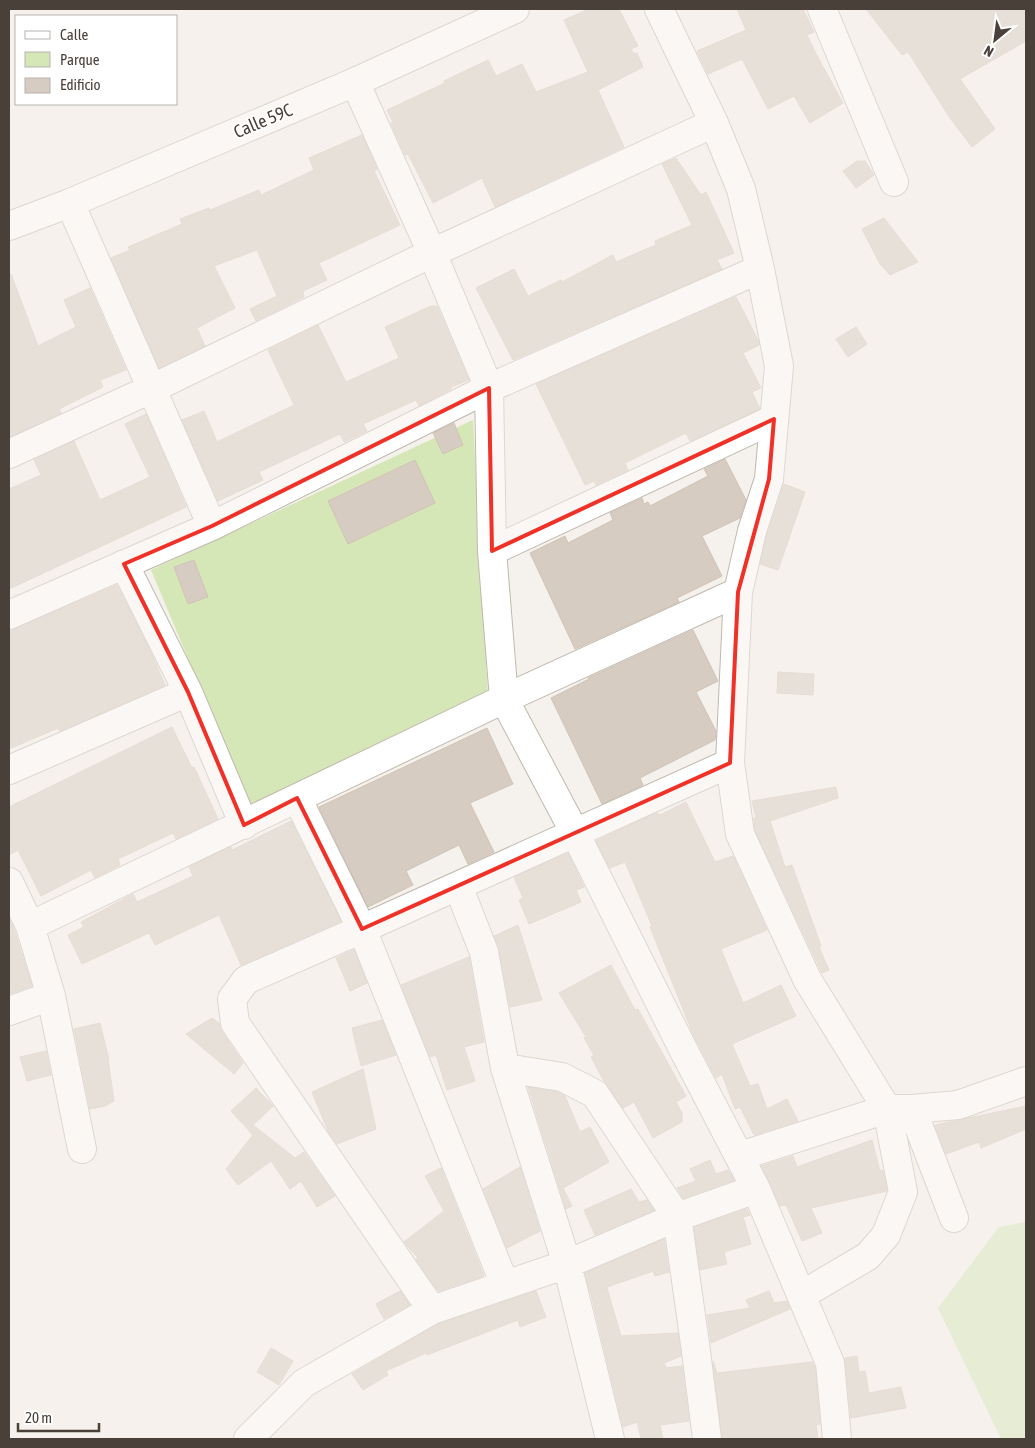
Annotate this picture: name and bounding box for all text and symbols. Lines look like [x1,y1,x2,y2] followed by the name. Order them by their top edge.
[15,15,178,105] legend
[970,15,1020,65] north arrow
[60,26,89,43] text: Calle
[981,42,996,60] text: N
[60,51,100,68] text: Parque
[60,76,101,93] text: Edificio
[230,99,295,142] street label: Calle 59C
[18,1400,99,1432] scale bar
[25,1409,52,1426] text: 20 m

